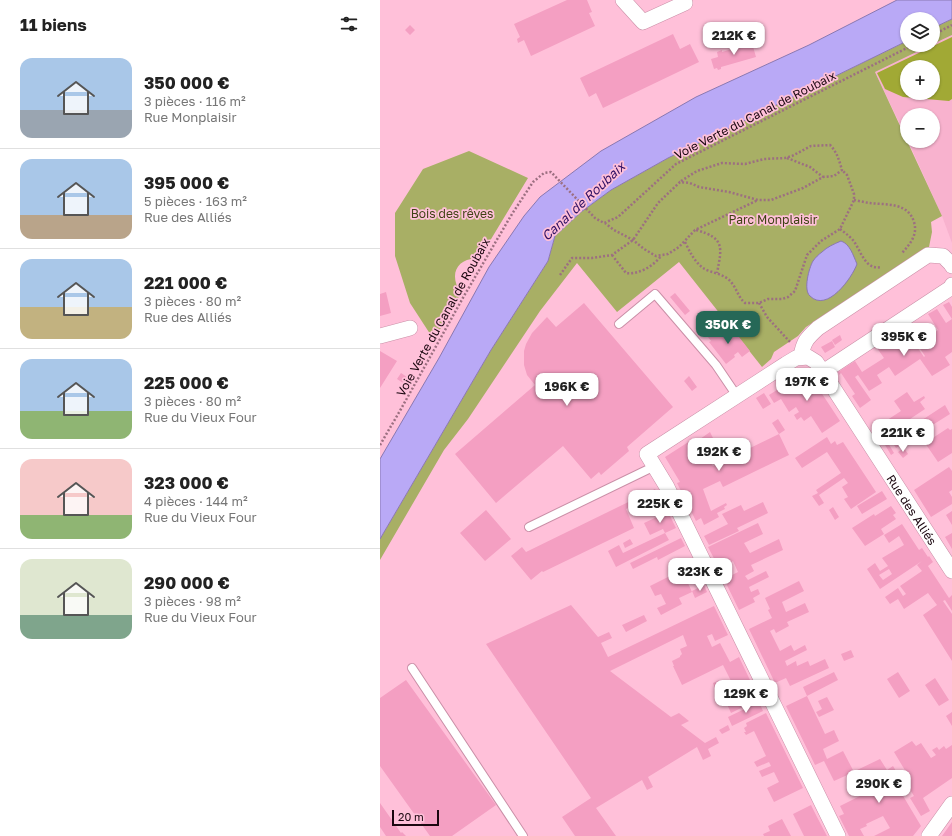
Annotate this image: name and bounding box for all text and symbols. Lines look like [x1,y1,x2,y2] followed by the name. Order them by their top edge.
[900,12,940,148] map controls
[900,12,940,52] button: layers
[338,13,360,35] icon: filters
[20,14,87,35] text: 11 biens
[701,22,767,56] pin: 212K €
[712,27,756,43] text: 212K €
[900,60,940,100] button: +
[672,67,839,162] street label: Voie Verte du Canal de Roubaix
[144,72,229,93] text: 350 000 €
[52,74,100,122] icon: home
[144,93,246,109] text: 3 pièces · 116 m²
[900,108,940,148] button: −
[144,109,237,125] text: Rue Monplaisir
[538,157,629,244] water label: Canal de Roubaix
[144,172,229,193] text: 395 000 €
[52,175,100,223] icon: home
[144,193,247,209] text: 5 pièces · 163 m²
[411,206,493,221] park label: Bois des rêves
[144,209,232,225] text: Rue des Alliés
[729,212,818,227] park label: Parc Monplaisir
[393,235,493,399] street label: Voie Verte du Canal de Roubaix
[144,272,227,293] text: 221 000 €
[52,275,100,323] icon: home
[144,293,241,309] text: 3 pièces · 80 m²
[144,309,232,325] text: Rue des Alliés
[695,311,761,345] pin: 350K €
[705,316,751,332] text: 350K €
[871,323,937,357] pin: 395K €
[881,328,927,344] text: 395K €
[774,368,840,402] pin: 197K €
[144,372,229,393] text: 225 000 €
[534,373,600,407] pin: 196K €
[785,373,829,389] text: 197K €
[52,375,100,423] icon: home
[544,378,590,394] text: 196K €
[144,393,241,409] text: 3 pièces · 80 m²
[144,409,257,425] text: Rue du Vieux Four
[870,419,936,453] pin: 221K €
[881,424,925,440] text: 221K €
[686,438,752,472] pin: 192K €
[697,443,741,459] text: 192K €
[884,471,940,548] street label: Rue des Alliés
[144,472,229,493] text: 323 000 €
[52,475,100,523] icon: home
[627,490,693,524] pin: 225K €
[144,493,248,509] text: 4 pièces · 144 m²
[637,495,683,511] text: 225K €
[144,509,257,525] text: Rue du Vieux Four
[667,558,733,592] pin: 323K €
[677,563,723,579] text: 323K €
[144,572,230,593] text: 290 000 €
[52,575,100,623] icon: home
[144,593,241,609] text: 3 pièces · 98 m²
[144,609,257,625] text: Rue du Vieux Four
[713,680,779,714] pin: 129K €
[724,685,768,701] text: 129K €
[846,770,912,804] pin: 290K €
[856,775,902,791] text: 290K €
[392,808,439,827] scale bar
[398,810,424,823] text: 20 m

